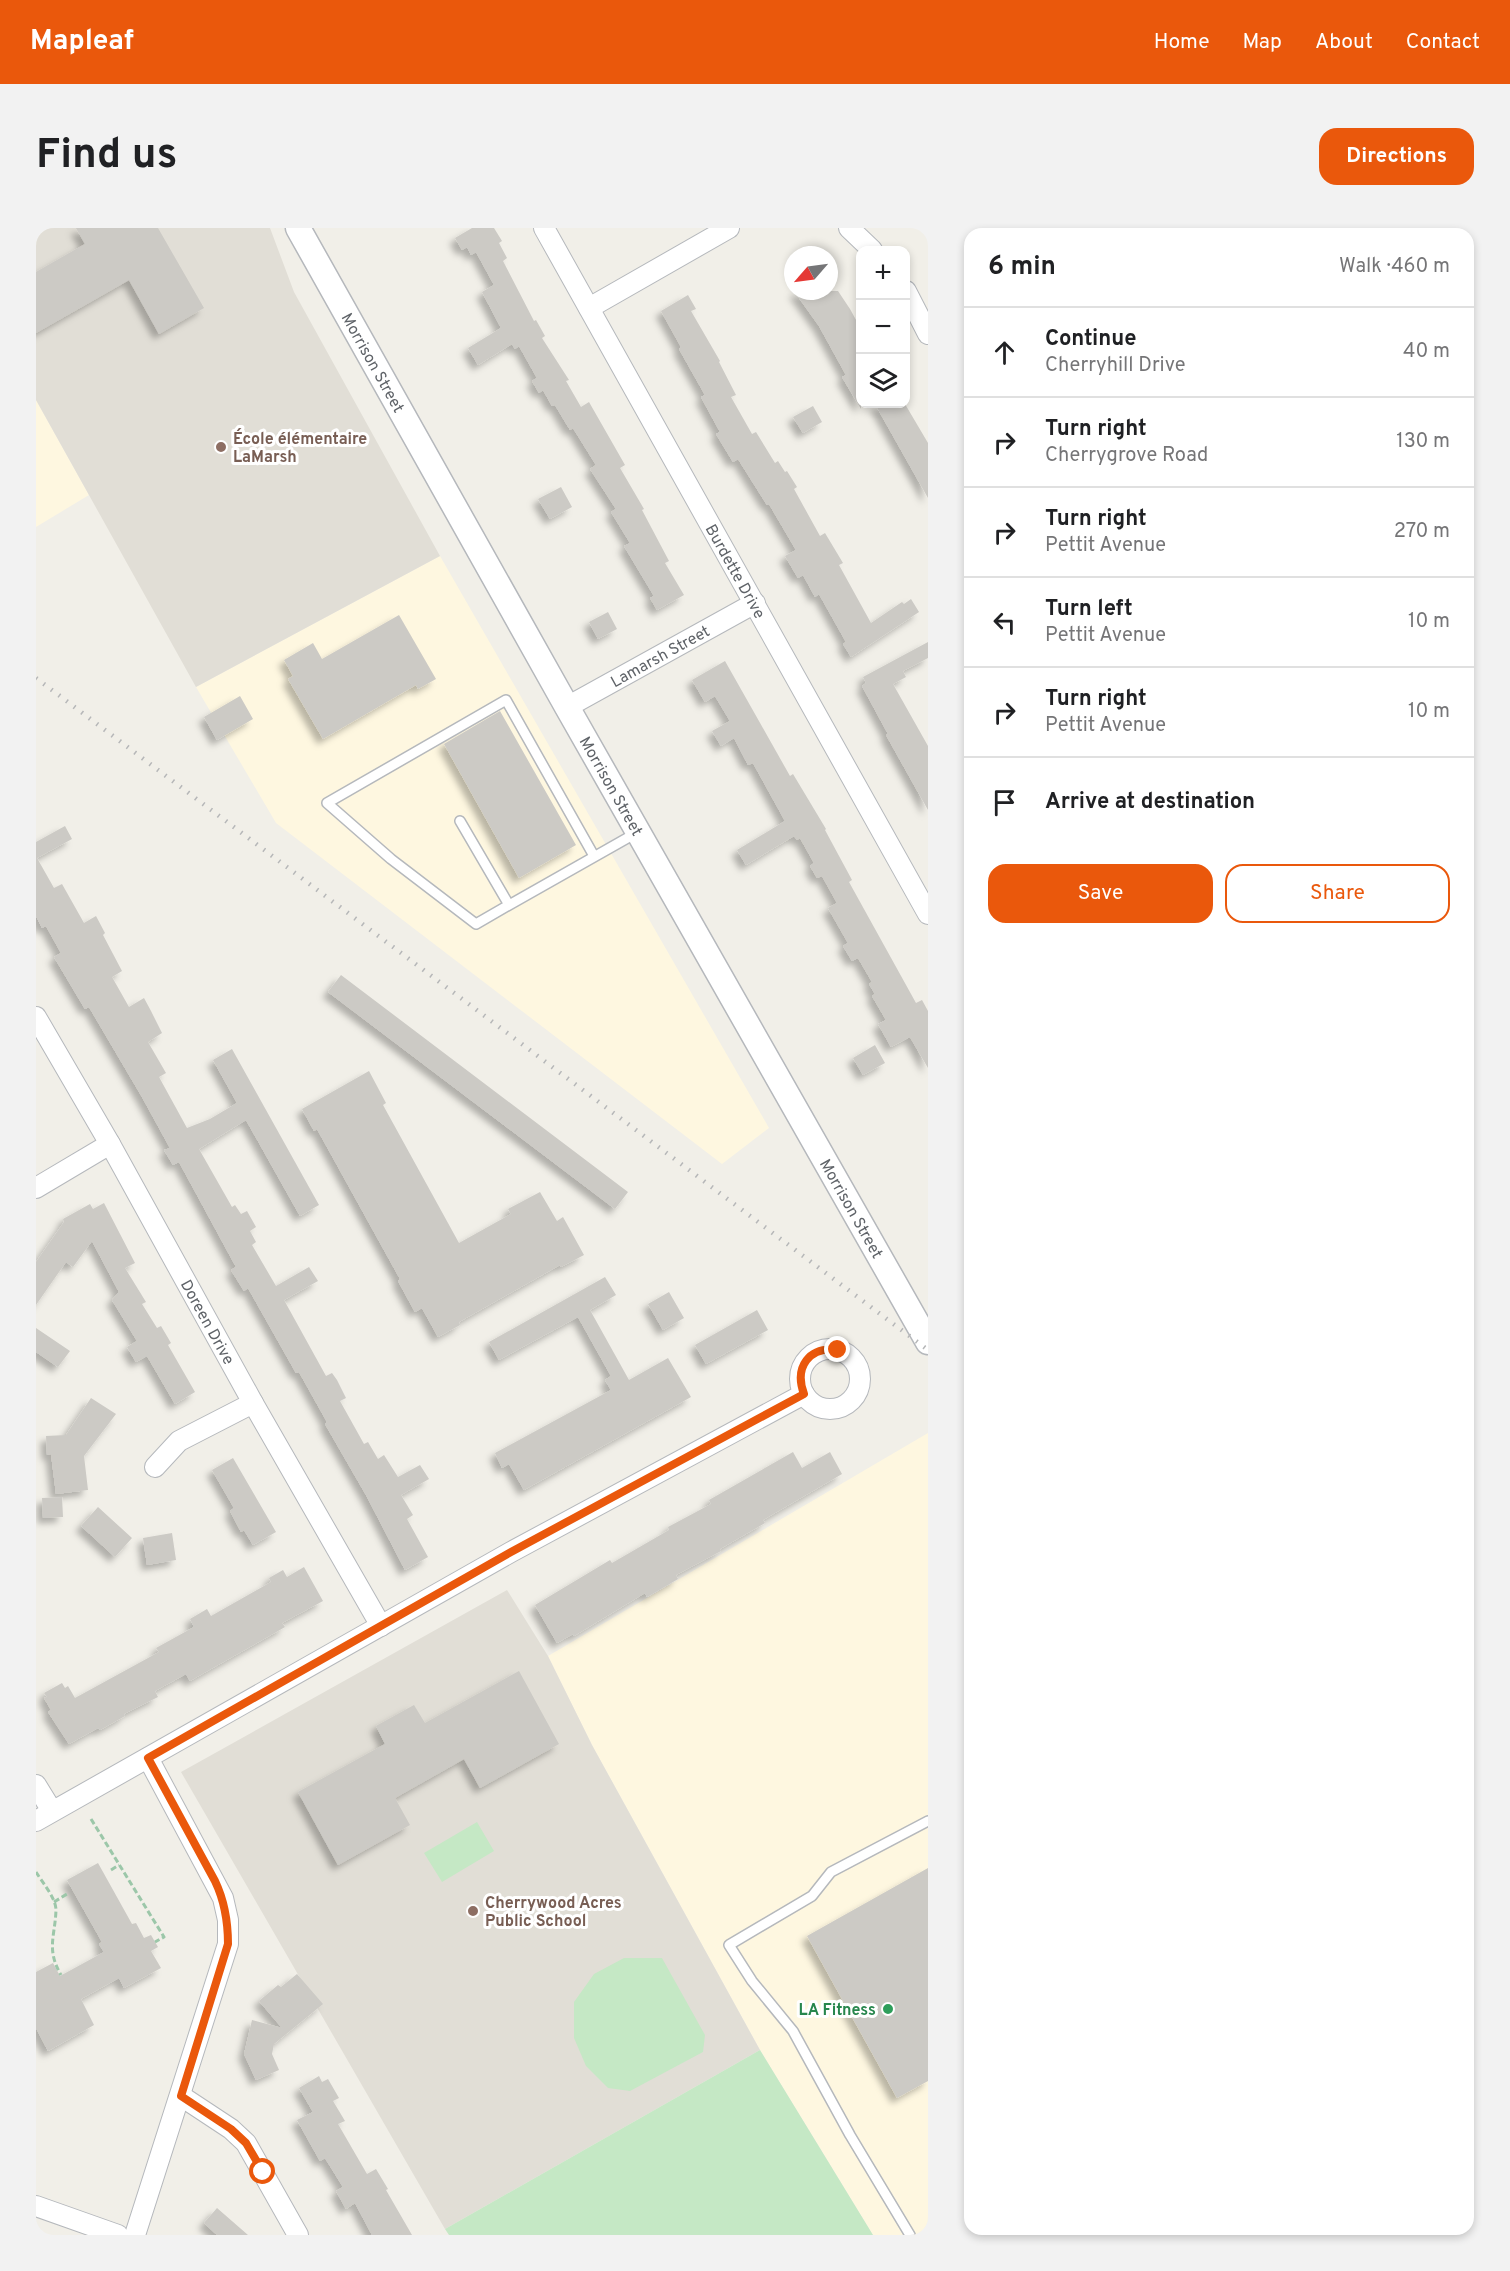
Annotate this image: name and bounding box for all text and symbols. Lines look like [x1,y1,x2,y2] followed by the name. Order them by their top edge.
[30,24,134,60] text: Mapleaf
[1154,29,1210,56] text: Home
[1243,29,1282,56] text: Map
[1315,29,1373,56] text: About
[1406,29,1480,56] text: Contact
[1319,128,1474,185] button: Directions
[36,130,177,183] text: Find us
[784,246,838,300] north arrow
[856,246,910,408] map controls
[856,246,910,300] button: +
[988,251,1056,284] text: 6 min
[1339,254,1450,280] text: Walk · 460 m
[856,300,910,354] button: −
[336,310,408,417] street label: Morrison Street
[1045,326,1136,353] text: Continue
[988,336,1021,369] icon: ahead
[1403,339,1450,365] text: 40 m
[1045,353,1186,379] text: Cherryhill Drive
[856,354,910,408] button: layers
[1045,416,1147,443] text: Turn right
[988,426,1021,459] icon: right
[233,428,367,468] place label: École élémentaire LaMarsh
[1396,429,1450,455] text: 130 m
[214,440,228,454] marker: École élémentaire LaMarsh
[1045,443,1208,469] text: Cherrygrove Road
[1045,506,1147,533] text: Turn right
[988,516,1021,549] icon: right
[1394,519,1450,545] text: 270 m
[700,521,769,623] street label: Burdette Drive
[1045,533,1166,559] text: Pettit Avenue
[1045,596,1133,623] text: Turn left
[988,606,1021,639] icon: left
[1408,609,1450,635] text: 10 m
[608,622,714,693] street label: Lamarsh Street
[1045,623,1166,649] text: Pettit Avenue
[1045,686,1147,713] text: Turn right
[988,696,1021,729] icon: right
[1408,699,1450,725] text: 10 m
[1045,713,1166,739] text: Pettit Avenue
[574,733,646,840] street label: Morrison Street
[988,786,1021,819] icon: arrive
[1045,789,1255,816] text: Arrive at destination
[988,864,1213,923] button: Save
[1225,864,1450,923] button: Share
[814,1156,886,1263] street label: Morrison Street
[175,1277,238,1369] street label: Doreen Drive
[824,1336,850,1362] route end
[485,1894,622,1932] place label: Cherrywood Acres Public School
[466,1904,480,1918] marker: Cherrywood Acres Public School
[798,2001,876,2021] place label: LA Fitness
[881,2002,895,2016] marker: LA Fitness
[249,2158,275,2184] route start

